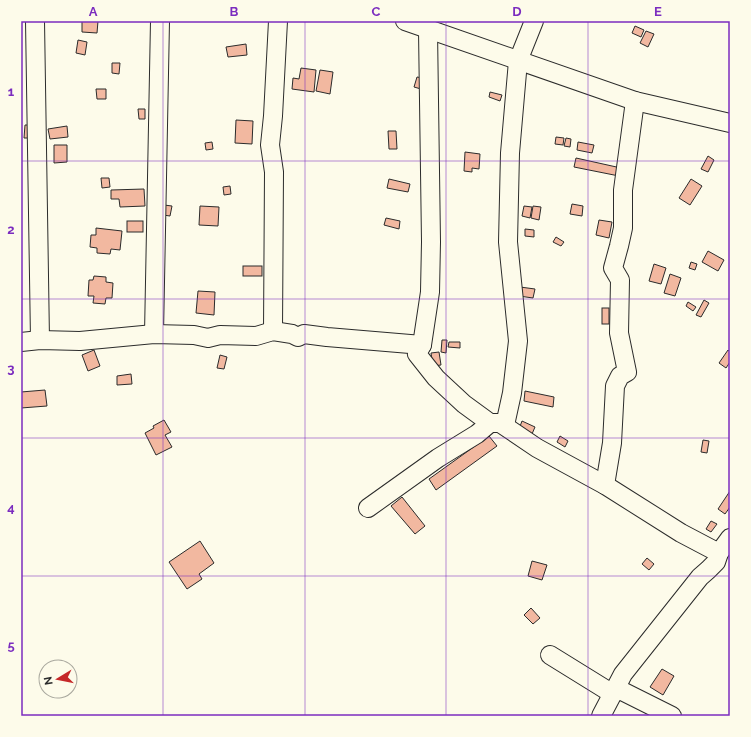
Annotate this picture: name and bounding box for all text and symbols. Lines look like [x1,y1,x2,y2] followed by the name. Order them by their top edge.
[89,4,98,19] text: A
[230,4,239,19] text: B
[372,4,381,19] text: C
[512,4,522,19] text: D
[654,4,662,19] text: E
[8,84,15,99] text: 1
[7,222,15,237] text: 2
[7,361,15,376] text: 3
[7,500,15,515] text: 4
[7,638,15,653] text: 5
[38,659,78,699] north arrow
[42,675,56,686] text: N

